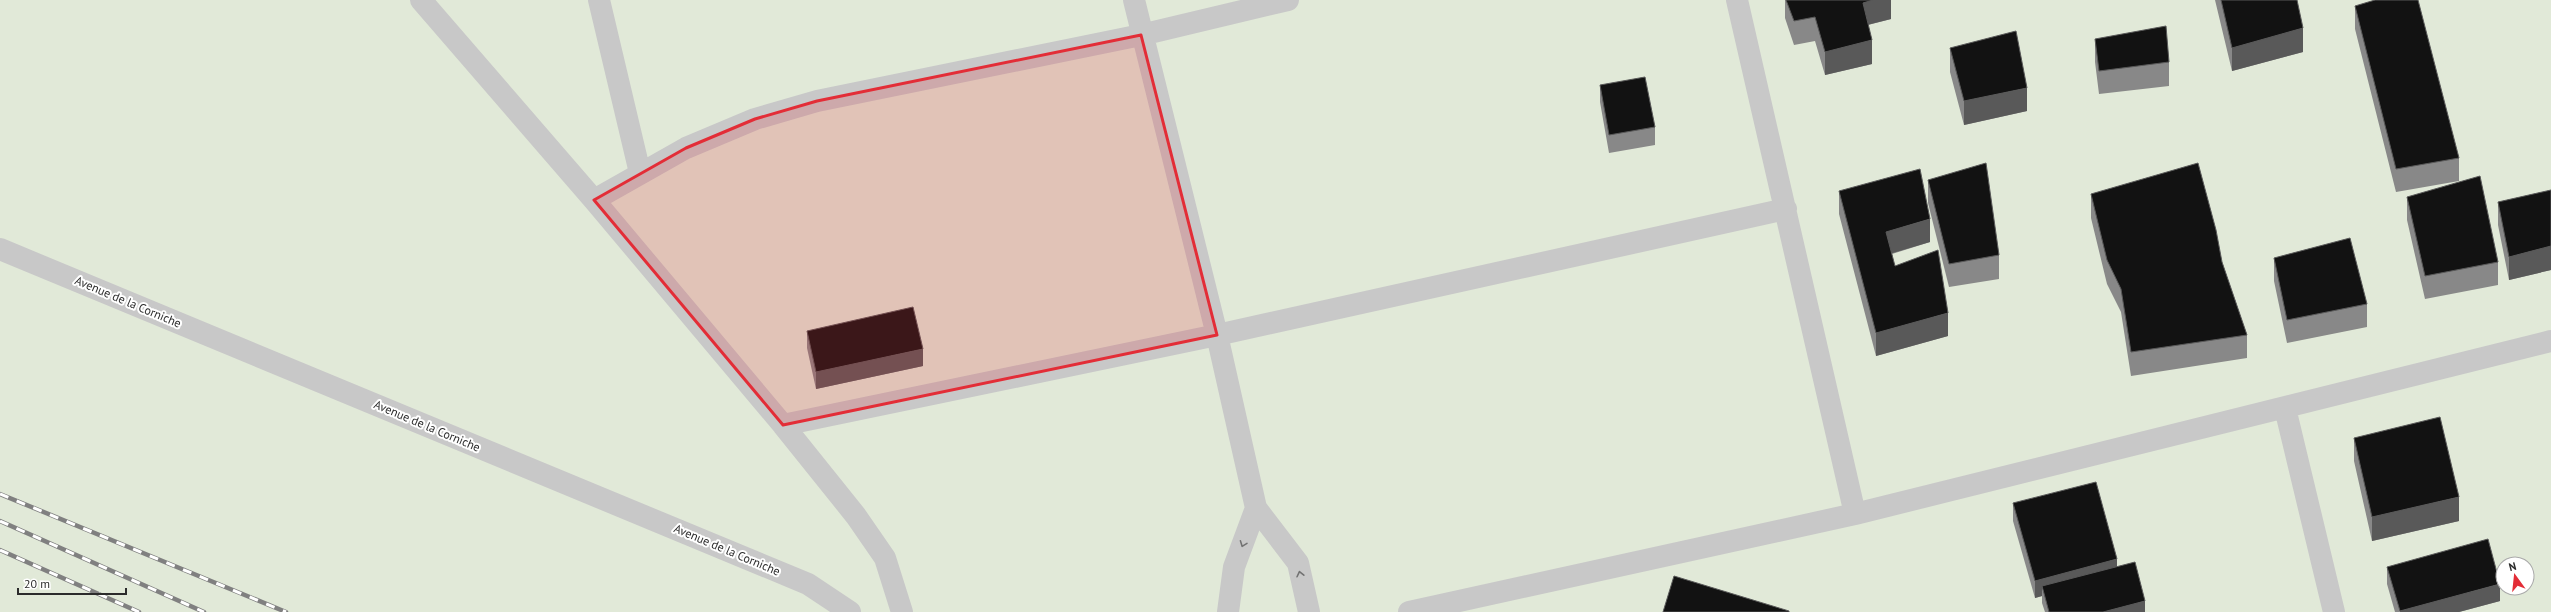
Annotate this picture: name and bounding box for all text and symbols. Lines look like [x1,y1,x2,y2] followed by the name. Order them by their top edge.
[73,272,184,331] street label: Avenue de la Corniche
[372,396,483,455] street label: Avenue de la Corniche
[672,520,783,579] street label: Avenue de la Corniche
[1239,541,1247,548] one-way arrow
[2495,556,2535,596] north arrow
[2507,559,2518,574] text: N
[18,570,126,596] scale bar
[1297,571,1305,577] one-way arrow
[24,576,50,591] text: 20 m

